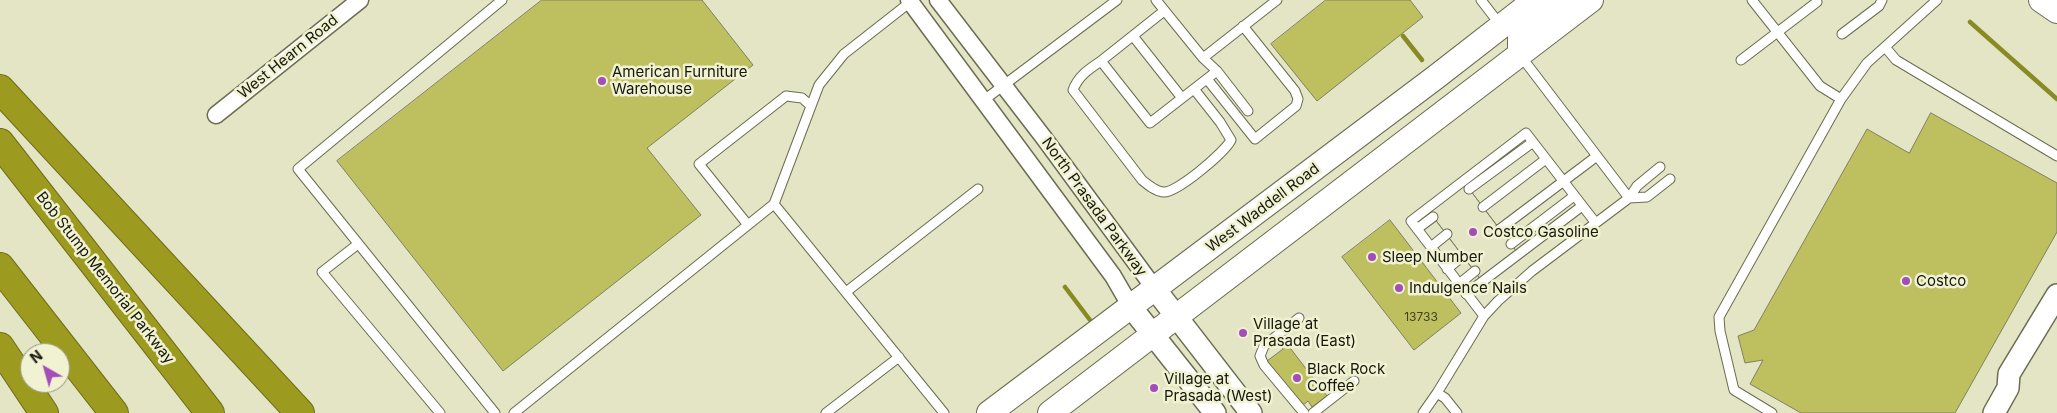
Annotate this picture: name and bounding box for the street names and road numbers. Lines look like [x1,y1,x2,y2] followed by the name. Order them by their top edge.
[234,11,342,103] street label: West Hearn Road
[1038,134,1150,280] street label: North Prasada Parkway
[1203,160,1323,256] street label: West Waddell Road
[32,188,178,368] street label: Bob Stump Memorial Parkway

